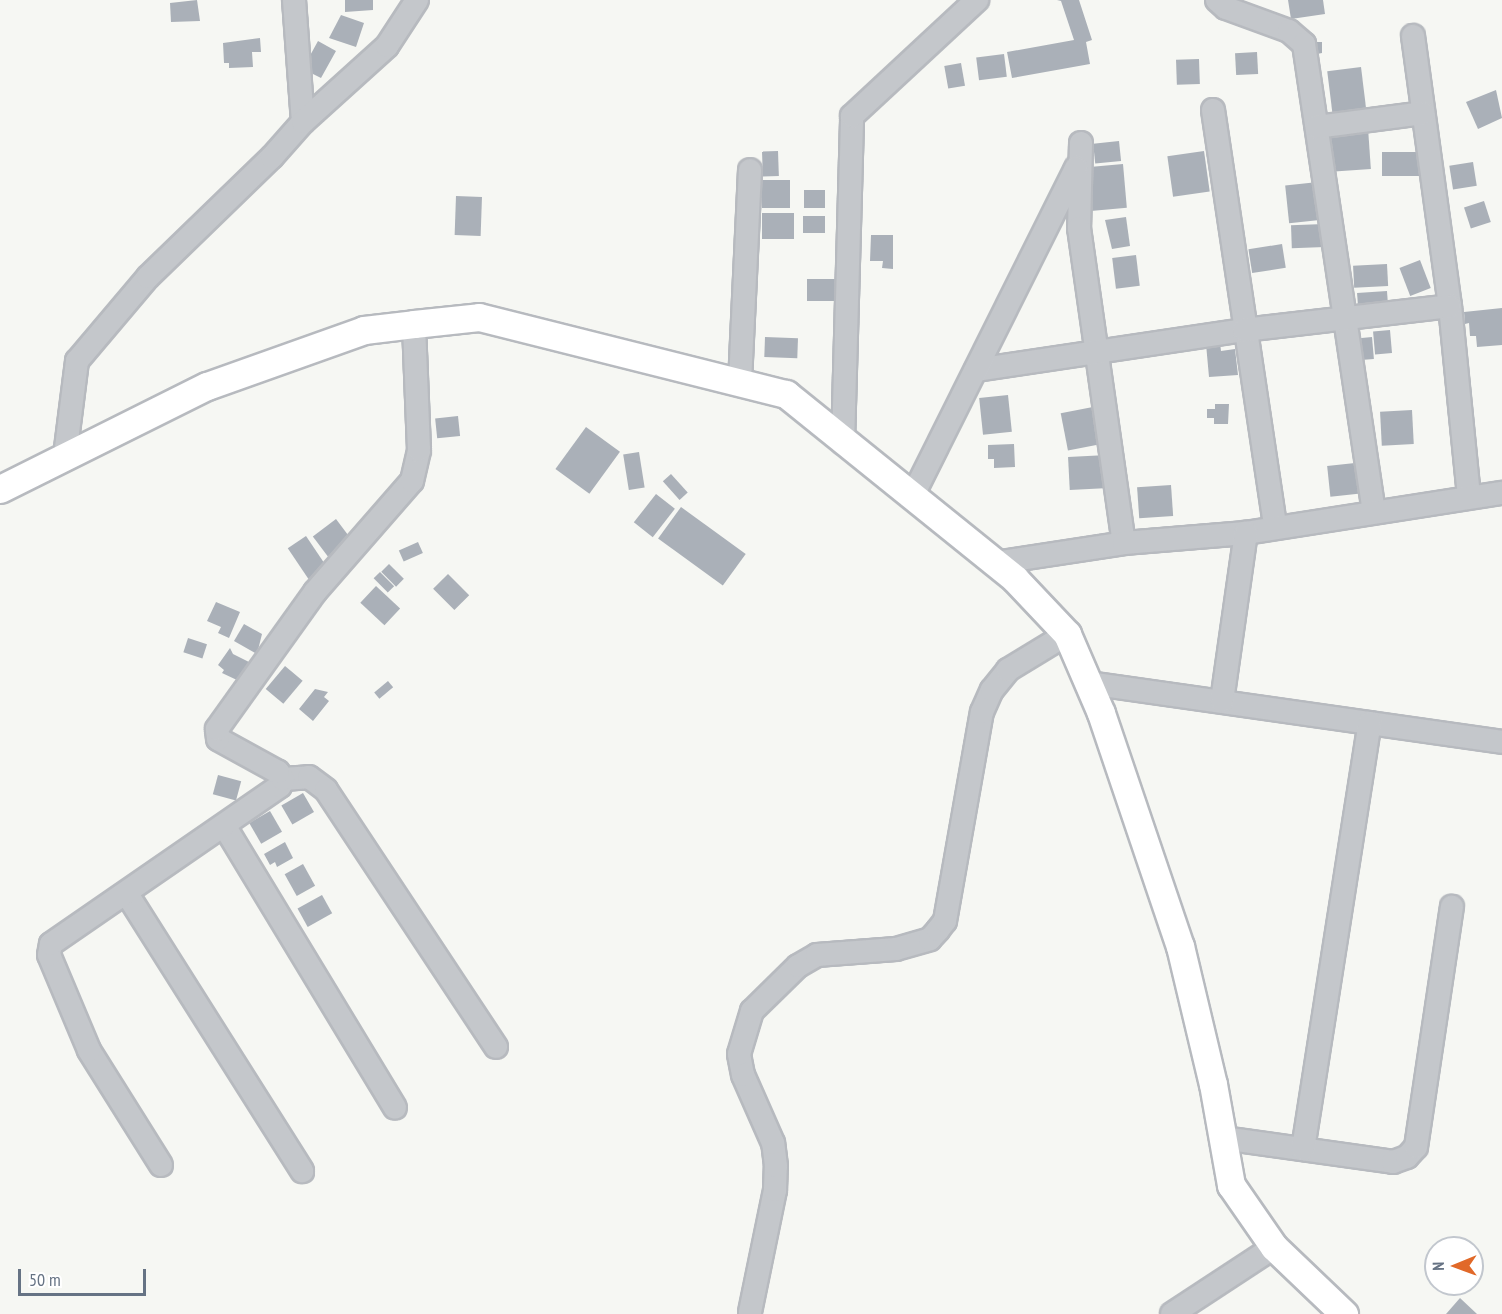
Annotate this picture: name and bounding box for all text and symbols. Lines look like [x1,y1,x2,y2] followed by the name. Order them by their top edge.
[1424,1236,1484,1296] north arrow
[21,1257,148,1295] scale bar
[1428,1262,1448,1271] text: N
[29,1268,61,1291] text: 50 m

